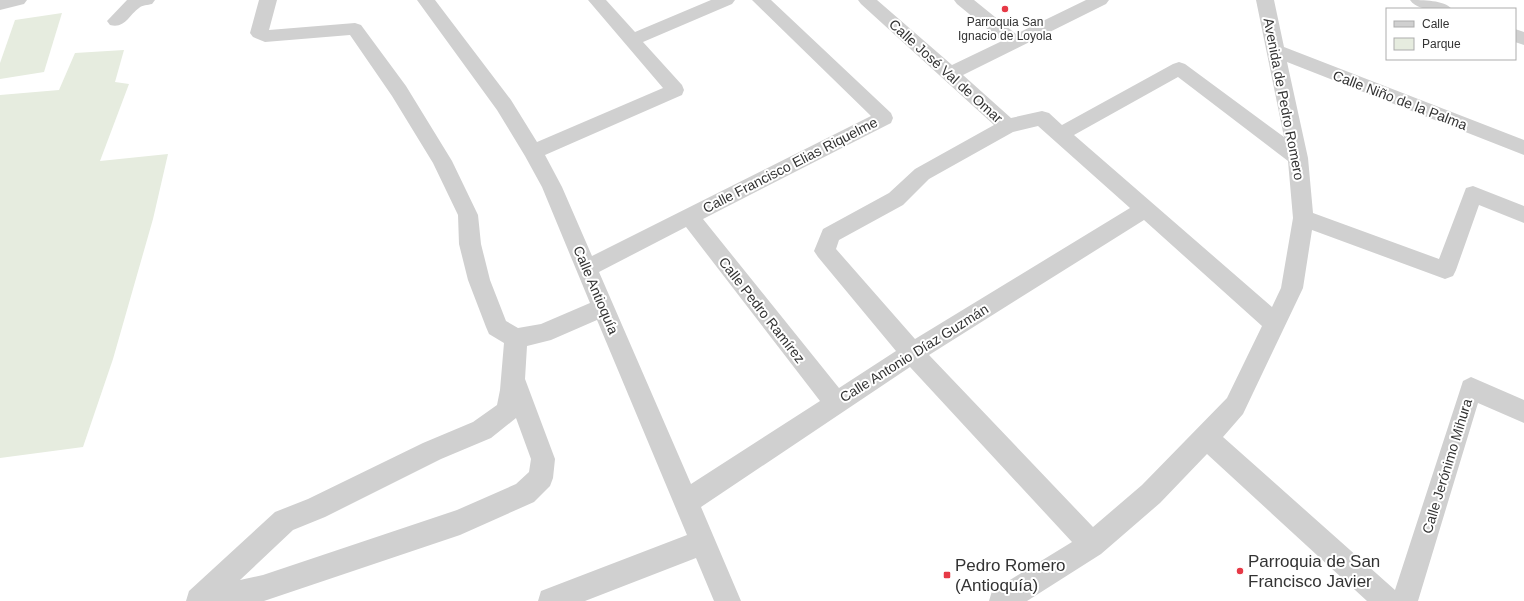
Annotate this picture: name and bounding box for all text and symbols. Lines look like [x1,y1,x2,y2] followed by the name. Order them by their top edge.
[1000,4,1010,14] marker: Parroquia San Ignacio de Loyola
[1386,8,1516,60] legend
[958,15,1052,43] place label: Parroquia San Ignacio de Loyola
[886,16,1006,126] street label: Calle José Val de Omar
[1260,17,1308,182] street label: Avenida de Pedro Romero
[1422,17,1450,31] text: Calle
[1422,37,1461,51] text: Parque
[1331,67,1470,133] street label: Calle Niño de la Palma
[700,114,880,216] street label: Calle Francisco Elias Riquelme
[570,244,622,337] street label: Calle Antioquía
[716,254,808,366] street label: Calle Pedro Ramírez
[837,301,991,405] street label: Calle Antonio Díaz Guzmán
[1419,396,1475,535] street label: Calle Jerónimo Mihura
[1248,552,1380,591] place label: Parroquia de San Francisco Javier
[955,556,1066,595] place label: Pedro Romero (Antioquía)
[1235,566,1245,576] marker: Parroquia de San Francisco Javier
[942,570,952,580] marker: Pedro Romero (Antioquía)

